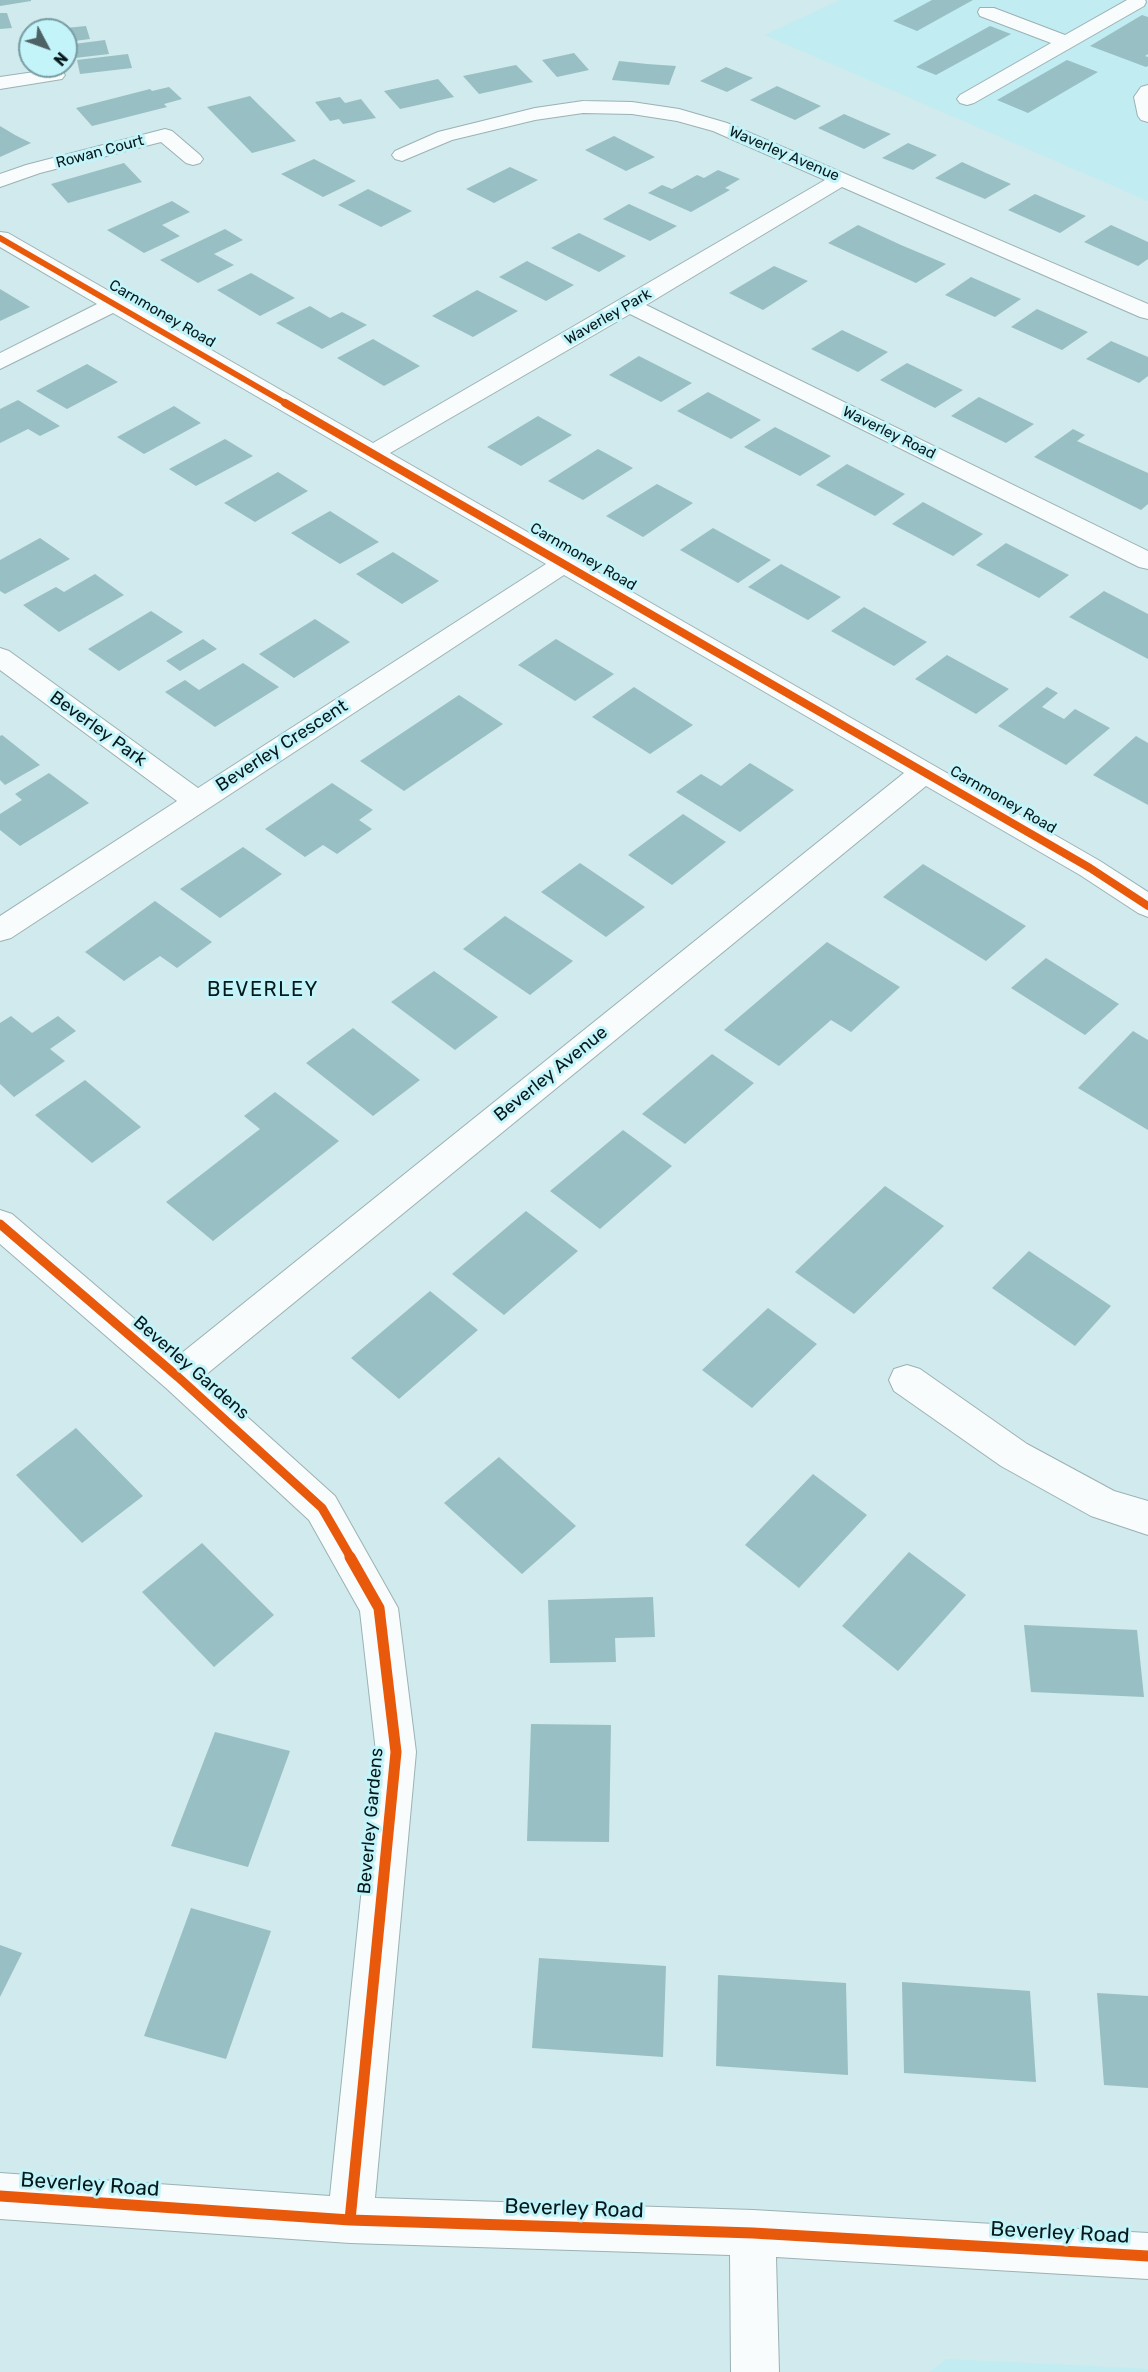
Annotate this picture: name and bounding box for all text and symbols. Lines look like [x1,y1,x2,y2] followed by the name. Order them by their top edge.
[18,18,78,78] north arrow
[50,48,71,69] text: N
[726,123,842,185] street label: Waverley Avenue
[54,132,146,172] street label: Rowan Court
[106,276,218,352] street label: Carnmoney Road
[562,285,654,349] street label: Waverley Park
[840,403,938,463] street label: Waverley Road
[527,519,639,595] street label: Carnmoney Road
[45,687,151,771] street label: Beverley Park
[212,695,352,797] street label: Beverley Crescent
[947,762,1059,838] street label: Carnmoney Road
[207,978,319,1002] district label: BEVERLEY
[490,1022,612,1126] street label: Beverley Avenue
[129,1312,253,1424] street label: Beverley Gardens
[354,1747,388,1895] street label: Beverley Gardens
[20,2168,160,2202] street label: Beverley Road
[504,2194,644,2224] street label: Beverley Road
[990,2217,1130,2249] street label: Beverley Road

